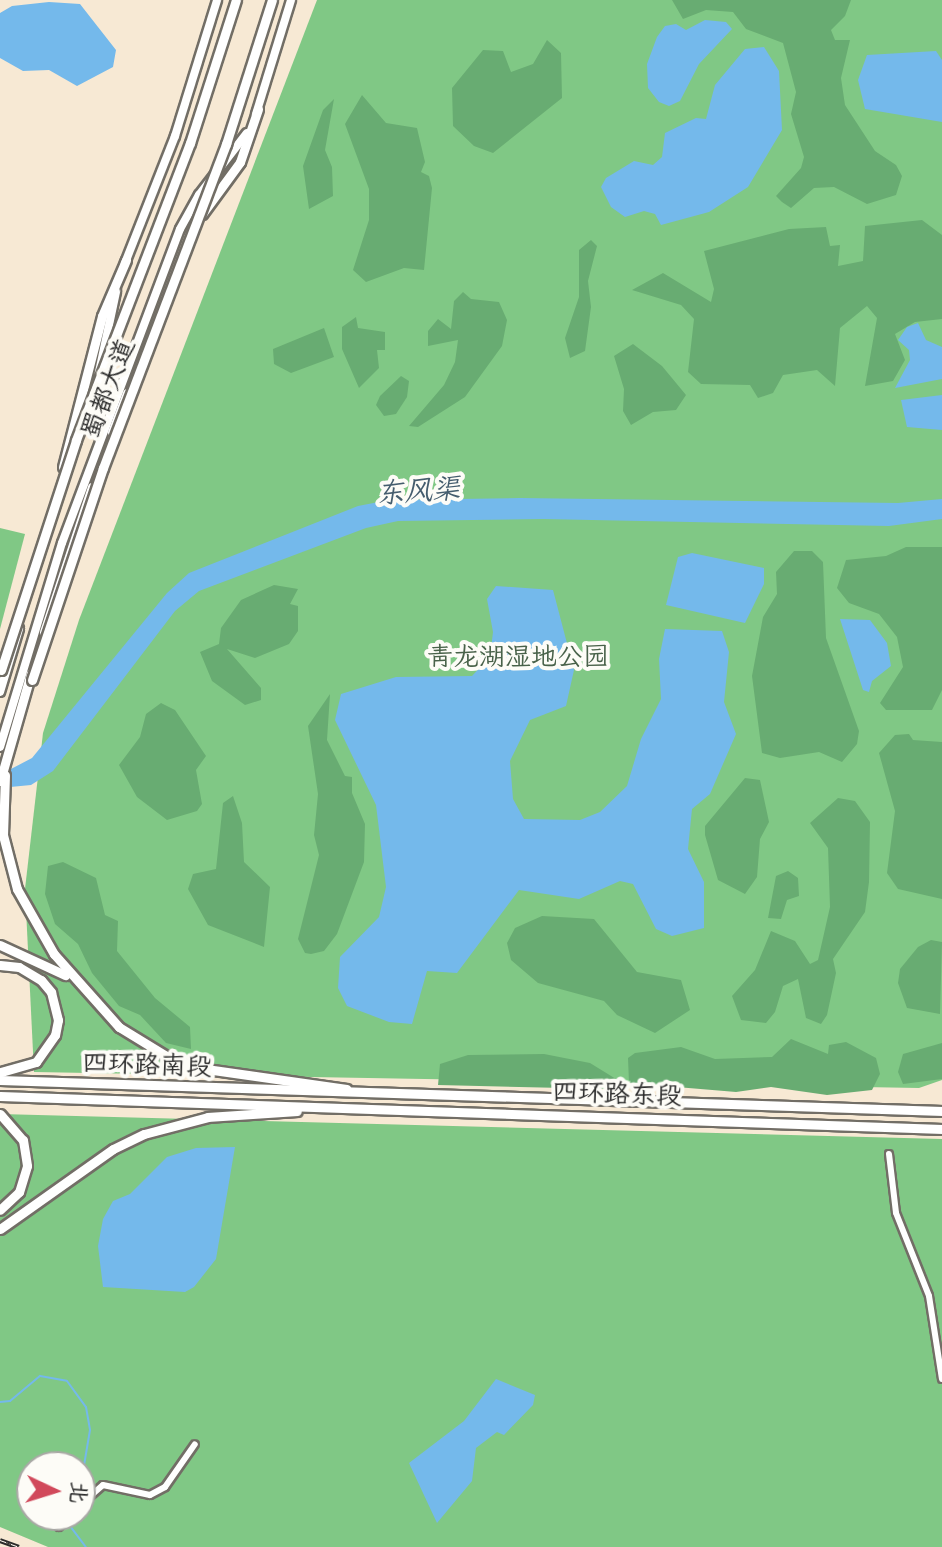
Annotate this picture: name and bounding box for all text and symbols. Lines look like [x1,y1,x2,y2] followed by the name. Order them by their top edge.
[76,335,142,443] street label: 蜀都大道
[375,472,461,512] water label: 东风渠
[427,642,609,674] park label: 青龙湖湿地公园
[81,1048,213,1084] street label: 四环路南段
[551,1077,683,1113] street label: 四环路东段
[16,1451,96,1531] north arrow
[64,1481,93,1504] text: 北

